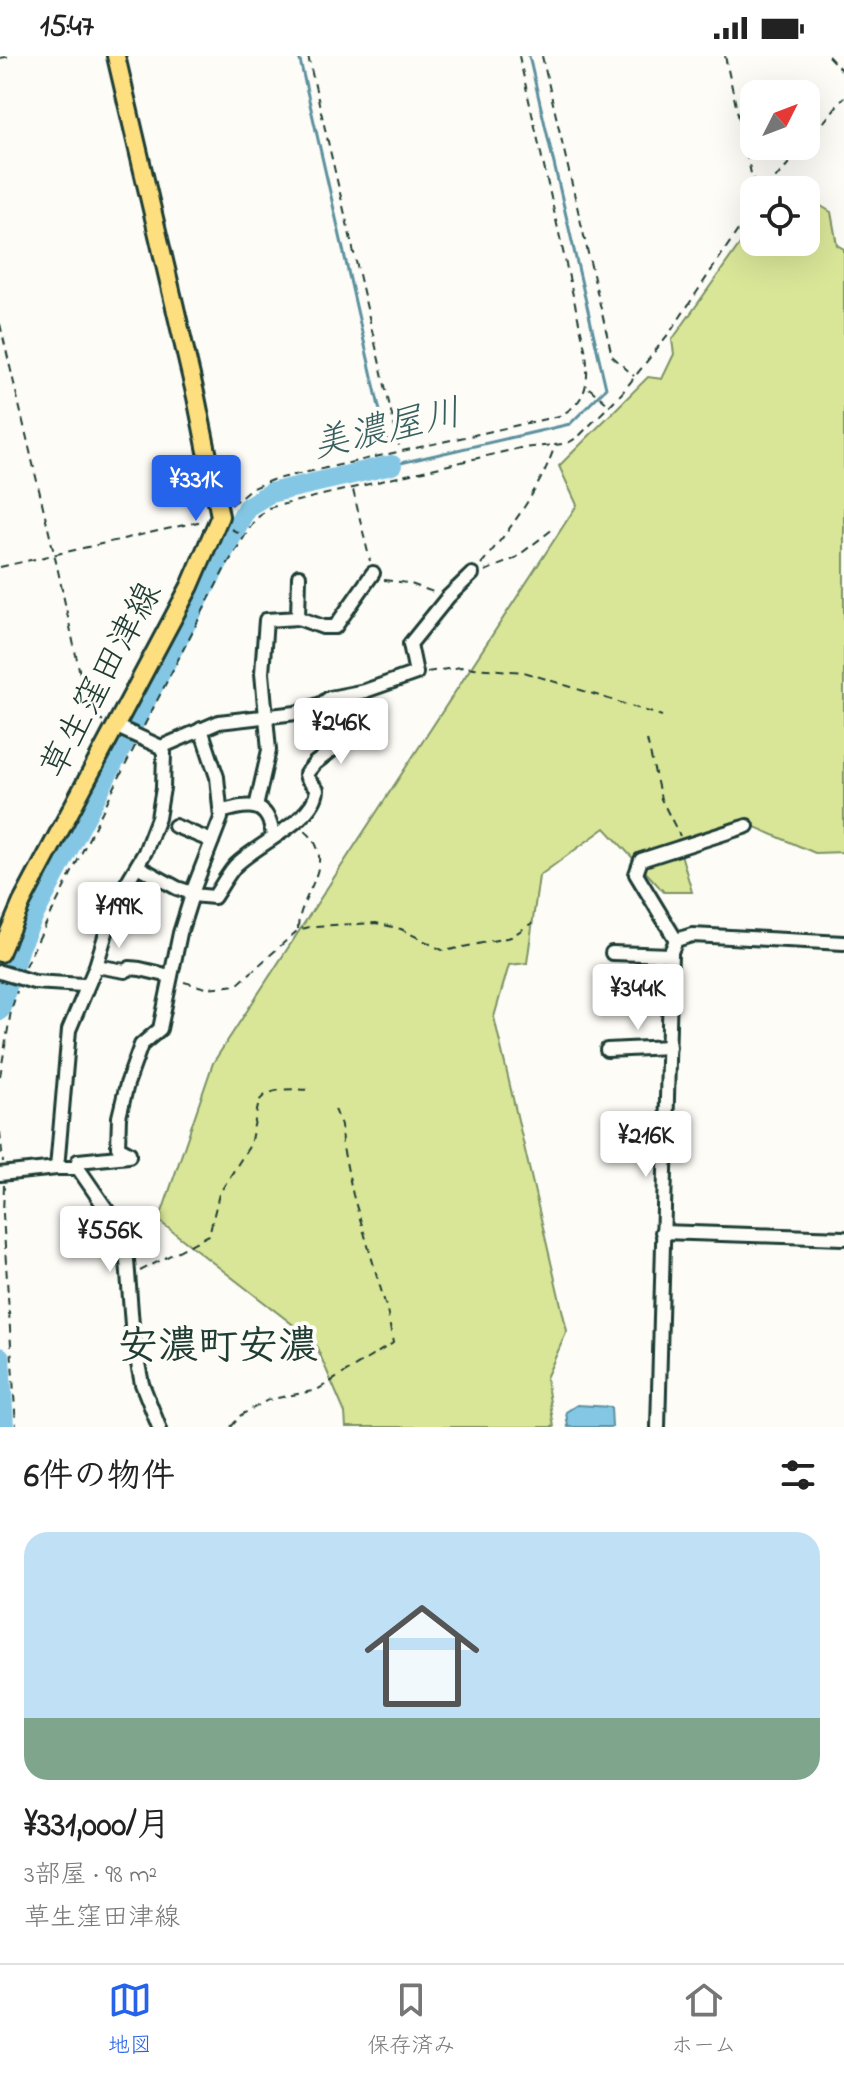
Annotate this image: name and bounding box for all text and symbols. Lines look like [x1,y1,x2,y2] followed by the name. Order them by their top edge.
[40,6,94,50] text: 15:47
[740,80,820,160] north arrow
[740,80,820,256] map controls
[740,176,820,256] button: locate
[307,387,467,475] water label: 美濃屋川
[140,455,252,523] pin: ¥331K
[170,462,222,500] text: ¥331K
[29,573,177,789] street label: 草生窪田津線
[285,698,397,766] pin: ¥246K
[312,705,370,743] text: ¥246K
[63,882,175,950] pin: ¥199K
[96,889,142,927] text: ¥199K
[582,964,694,1032] pin: ¥344K
[611,971,665,1009] text: ¥344K
[590,1111,702,1179] pin: ¥216K
[618,1118,674,1156] text: ¥216K
[54,1206,166,1274] pin: ¥556K
[78,1213,142,1251] text: ¥556K
[118,1319,318,1378] district label: 安濃町安濃
[24,1453,175,1503] text: 6件の物件
[776,1453,820,1497] icon: filters
[350,1584,494,1728] icon: home
[24,1802,171,1852] text: ¥331,000/月
[24,1857,157,1895] text: 3部屋 · 98 m²
[24,1900,180,1938] text: 草生窪田津線
[108,1978,152,2063] tab: 地図
[367,1978,455,2063] tab: 保存済み
[671,1978,736,2063] tab: ホーム

